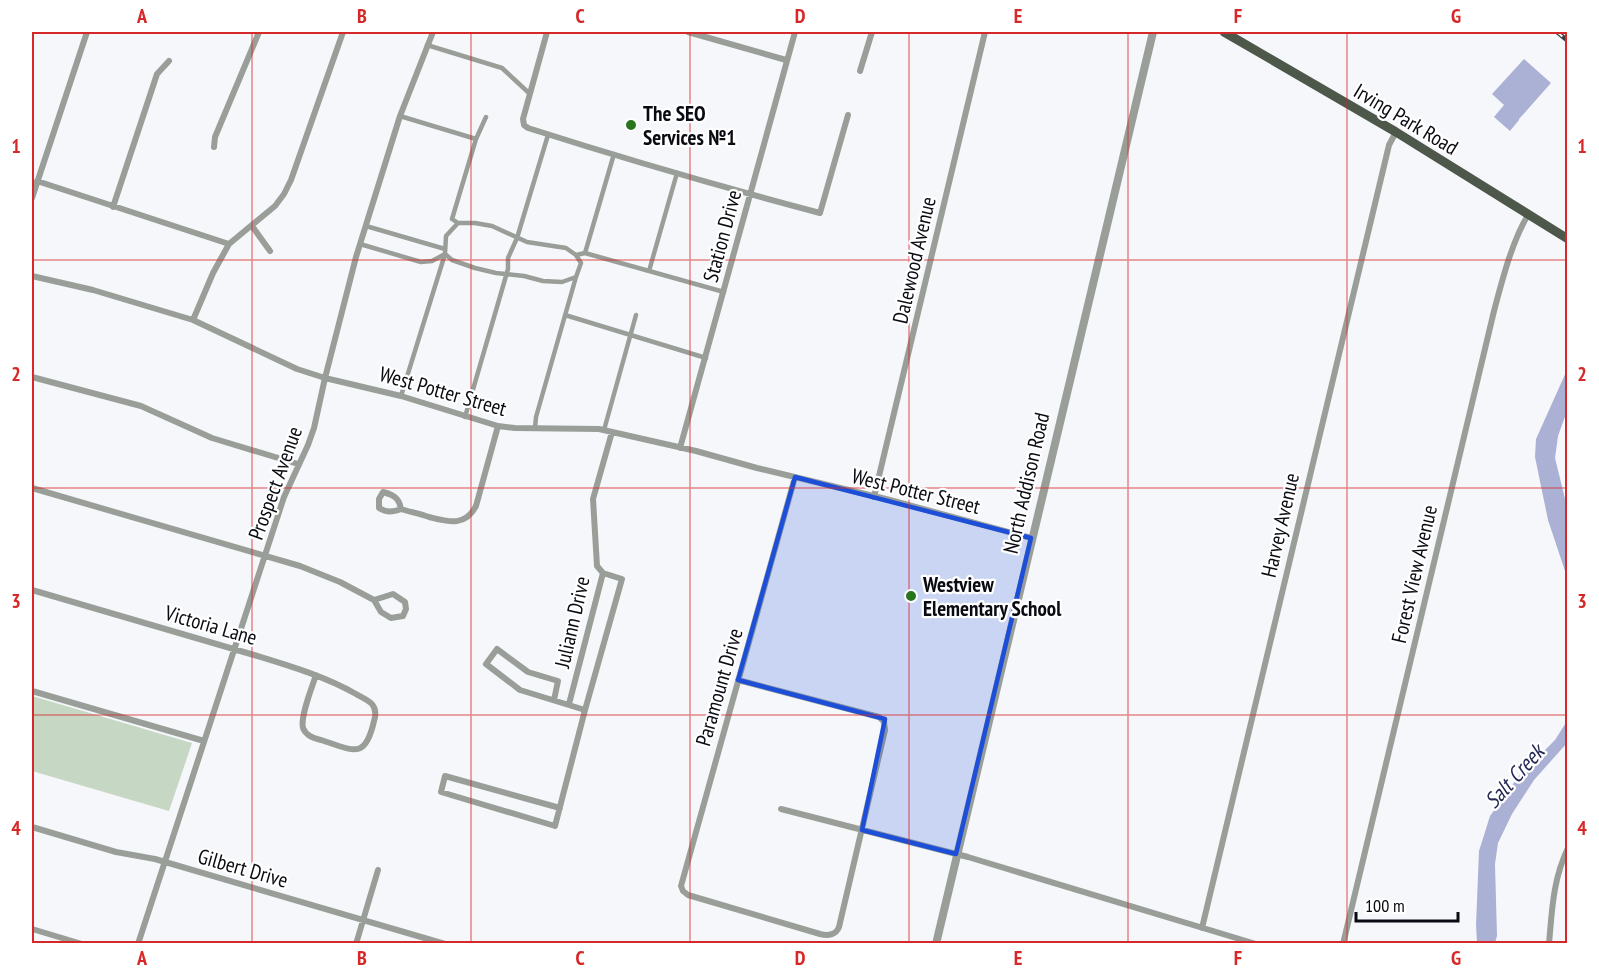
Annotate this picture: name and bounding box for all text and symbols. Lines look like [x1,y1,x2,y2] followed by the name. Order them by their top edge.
[136,3,148,29] text: A
[357,3,367,29] text: B
[575,3,585,29] text: C
[795,3,806,29] text: D
[1014,3,1022,29] text: E
[1234,3,1242,29] text: F
[1451,3,1461,29] text: G
[1349,77,1463,161] street label: Irving Park Road
[643,100,736,151] place label: The SEO Services №1
[624,118,638,132] marker: The SEO Services №1
[11,133,21,159] text: 1
[1577,133,1587,159] text: 1
[697,187,747,285] street label: Station Drive
[886,194,942,326] street label: Dalewood Avenue
[376,360,510,422] street label: West Potter Street
[11,361,21,387] text: 2
[1577,361,1587,387] text: 2
[997,410,1055,556] street label: North Addison Road
[242,423,308,543] street label: Prospect Avenue
[849,462,983,520] street label: West Potter Street
[1255,470,1305,580] street label: Harvey Avenue
[1385,502,1443,646] street label: Forest View Avenue
[922,571,1062,622] place label: Westview Elementary School
[548,574,596,671] street label: Juliann Drive
[11,588,21,614] text: 3
[1577,588,1587,614] text: 3
[904,589,918,603] marker: Westview Elementary School
[161,599,260,651] street label: Victoria Lane
[689,625,749,749] street label: Paramount Drive
[1478,736,1552,814] water label: Salt Creek
[11,815,21,841] text: 4
[1577,815,1587,841] text: 4
[195,842,291,894] street label: Gilbert Drive
[1356,885,1458,923] scale bar
[1365,894,1405,917] text: 100 m
[136,945,148,971] text: A
[357,945,367,971] text: B
[575,945,585,971] text: C
[795,945,806,971] text: D
[1014,945,1022,971] text: E
[1234,945,1242,971] text: F
[1451,945,1461,971] text: G

